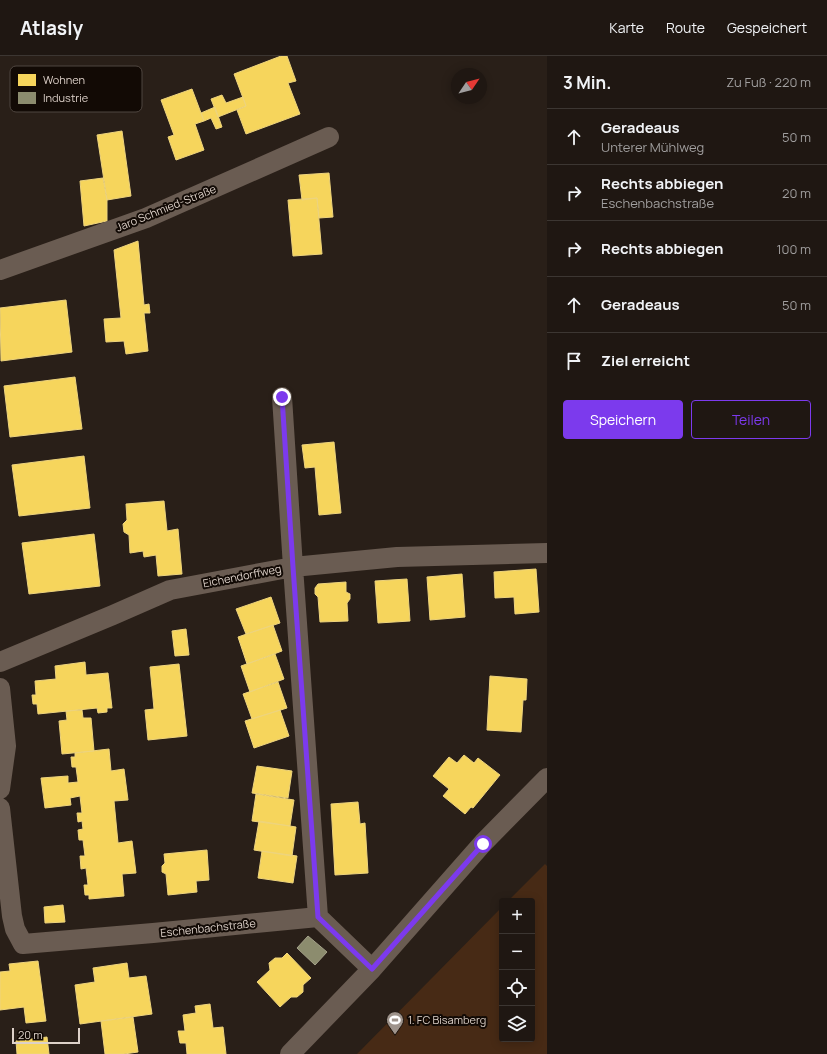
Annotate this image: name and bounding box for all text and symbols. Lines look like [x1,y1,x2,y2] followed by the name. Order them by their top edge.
[20,15,83,41] text: Atlasly
[609,18,644,37] text: Karte
[666,18,705,37] text: Route
[727,18,807,37] text: Gespeichert
[10,66,142,112] legend
[451,68,487,104] north arrow
[563,71,611,94] text: 3 Min.
[43,72,85,87] text: Wohnen
[726,73,811,91] text: Zu Fuß · 220 m
[43,90,89,105] text: Industrie
[601,117,680,138] text: Geradeaus
[563,126,585,148] icon: ahead
[782,128,811,146] text: 50 m
[601,138,704,156] text: Unterer Mühlweg
[601,173,723,194] text: Rechts abbiegen
[114,180,219,234] street label: Jaro Schmied-Straße
[563,182,585,204] icon: right
[782,184,811,202] text: 20 m
[601,194,714,212] text: Eschenbachstraße
[563,238,585,260] icon: right
[601,238,723,259] text: Rechts abbiegen
[776,240,811,258] text: 100 m
[563,294,585,316] icon: ahead
[601,294,680,315] text: Geradeaus
[782,296,811,314] text: 50 m
[563,350,585,372] icon: arrive
[601,350,690,371] text: Ziel erreicht
[273,388,291,406] route end
[563,400,683,439] button: Speichern
[691,400,811,439] button: Teilen
[201,561,282,590] street label: Eichendorffweg
[474,835,492,853] route start
[499,898,535,1042] map controls
[499,898,535,934] button: +
[160,915,257,940] street label: Eschenbachstraße
[499,934,535,970] button: −
[499,970,535,1006] button: locate
[499,1006,535,1042] button: layers
[385,1010,405,1035] sports icon: 1. FC Bisamberg
[408,1012,486,1027] place label: 1. FC Bisamberg
[12,1026,80,1045] scale bar
[18,1027,43,1042] text: 20 m

